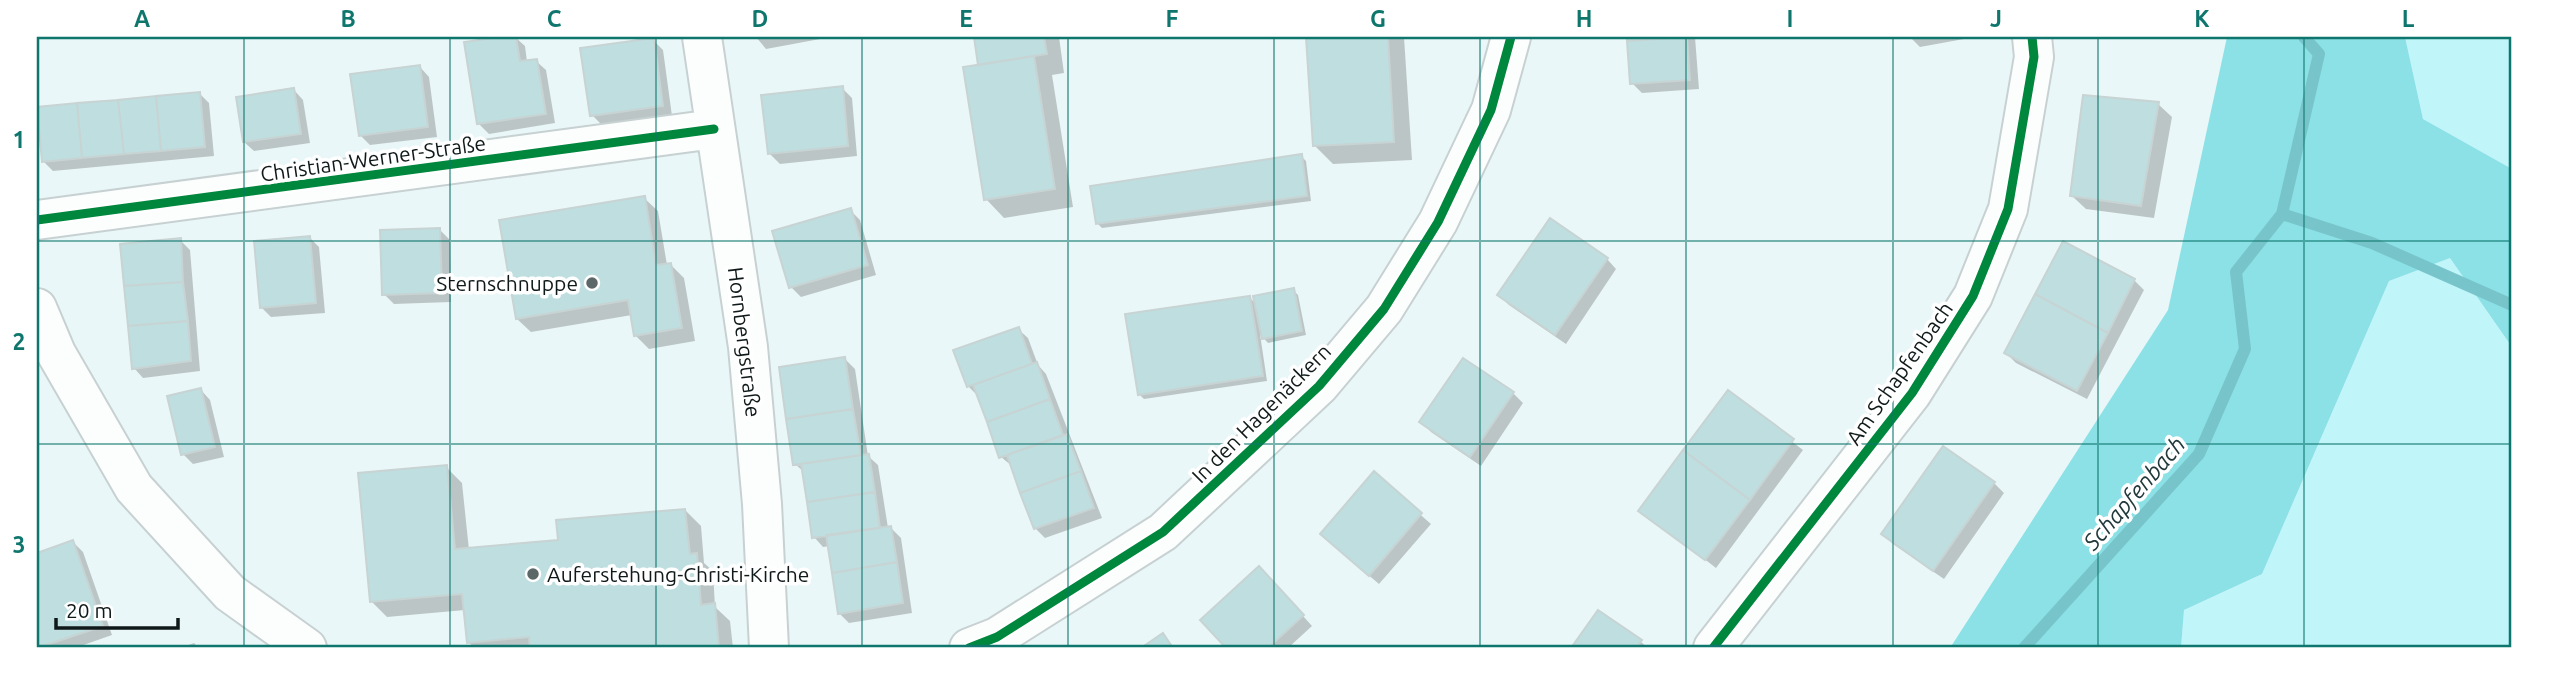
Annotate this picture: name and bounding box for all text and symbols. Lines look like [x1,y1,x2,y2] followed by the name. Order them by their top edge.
[134,6,150,31] text: A
[340,6,356,31] text: B
[547,6,562,31] text: C
[752,6,768,31] text: D
[959,6,973,31] text: E
[1166,6,1179,31] text: F
[1370,6,1386,31] text: G
[1576,6,1592,31] text: H
[1787,6,1793,31] text: I
[1990,6,2002,31] text: J
[2194,6,2210,31] text: K
[2402,6,2415,31] text: L
[13,127,25,152] text: 1
[259,130,487,186] street label: Christian-Werner-Straße
[724,266,766,418] street label: Hornbergstraße
[436,271,578,295] place label: Sternschnuppe
[584,275,600,291] marker: Sternschnuppe
[1841,297,1957,449] street label: Am Schapfenbach
[13,329,25,354] text: 2
[1187,339,1335,487] street label: In den Hagenäckern
[2078,432,2191,556] water label: Schapfenbach
[13,532,25,557] text: 3
[547,562,809,586] place label: Auferstehung-Christi-Kirche
[525,566,541,582] marker: Auferstehung-Christi-Kirche
[56,587,178,631] scale bar
[66,598,113,622] text: 20 m

